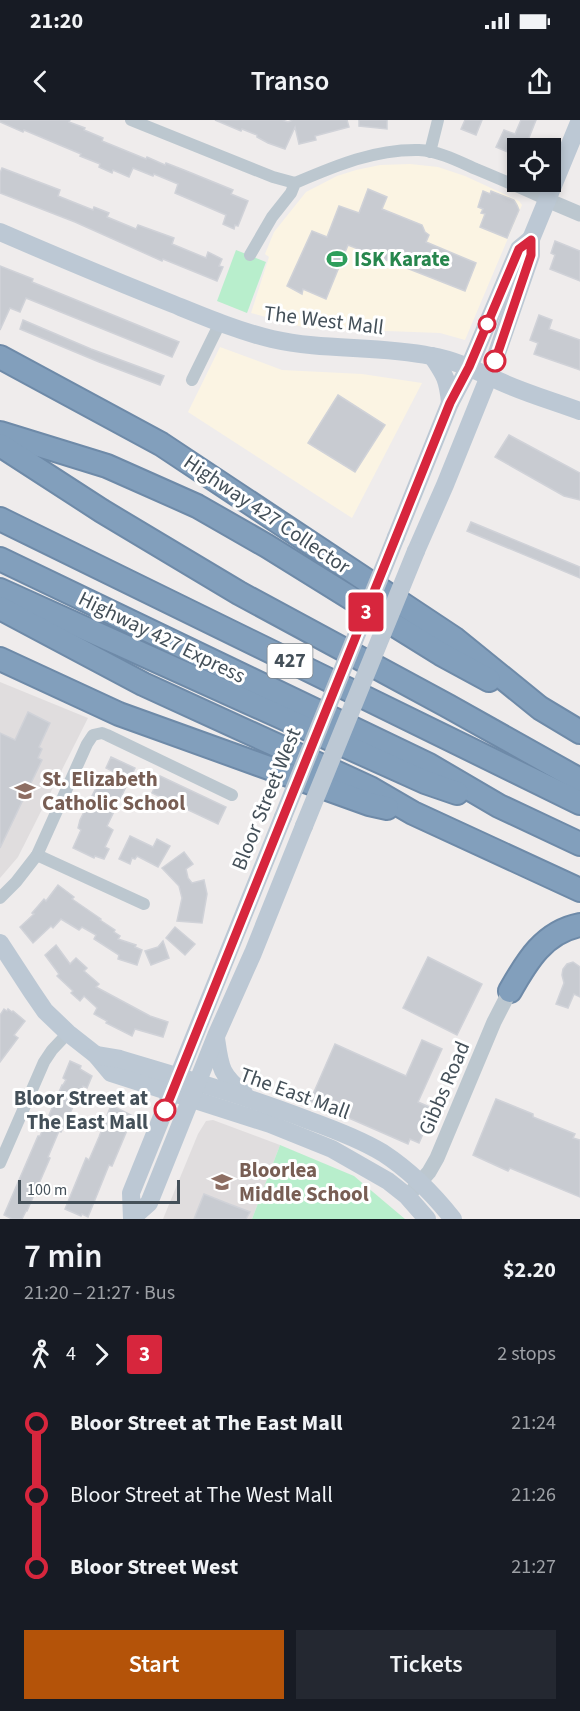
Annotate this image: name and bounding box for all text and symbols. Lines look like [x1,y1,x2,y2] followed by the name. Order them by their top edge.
[30,5,83,37] text: 21:20
[251,62,329,101] text: Transo
[24,65,57,98] icon: back
[523,65,556,98] icon: share
[507,138,561,192] map controls
[507,138,561,192] button: locate
[354,244,450,274] place label: ISK Karate
[325,247,349,271] sports icon: ISK Karate
[262,298,386,342] street label: The West Mall
[478,315,496,333] unlabelled marker
[484,350,506,372] unlabelled marker
[178,447,357,581] street label: Highway 427 Collector
[73,584,251,691] street label: Highway 427 Express
[346,592,386,632] line badge: 3
[360,597,372,627] text: 3
[268,644,312,678] road number: 427
[224,723,308,875] street label: Bloor Street West
[42,764,185,818] place label: St. Elizabeth Catholic School
[13,779,37,803] school or university icon: St. Elizabeth Catholic School
[411,1036,477,1140] street label: Gibbs Road
[236,1059,354,1127] street label: The East Mall
[14,1083,148,1137] place label: Bloor Street at The East Mall
[154,1099,176,1121] marker: Bloor Street at The East Mall
[239,1155,369,1209] place label: Bloorlea Middle School
[210,1170,234,1194] school or university icon: Bloorlea Middle School
[18,1177,180,1204] scale bar
[27,1179,67,1201] text: 100 m
[24,1233,102,1280] text: 7 min
[503,1254,556,1286] text: $2.20
[24,1279,175,1307] text: 21:20 – 21:27 · Bus
[24,1338,57,1371] icon: walk
[85,1338,118,1371] icon: forward
[139,1339,150,1369] text: 3
[66,1340,76,1368] text: 4
[497,1340,556,1368] text: 2 stops
[70,1407,342,1439] text: Bloor Street at The East Mall
[511,1409,556,1437] text: 21:24
[70,1479,333,1511] text: Bloor Street at The West Mall
[511,1481,556,1509] text: 21:26
[70,1551,238,1583] text: Bloor Street West
[511,1553,556,1581] text: 21:27
[24,1630,284,1699] button: Start
[296,1630,556,1699] button: Tickets

